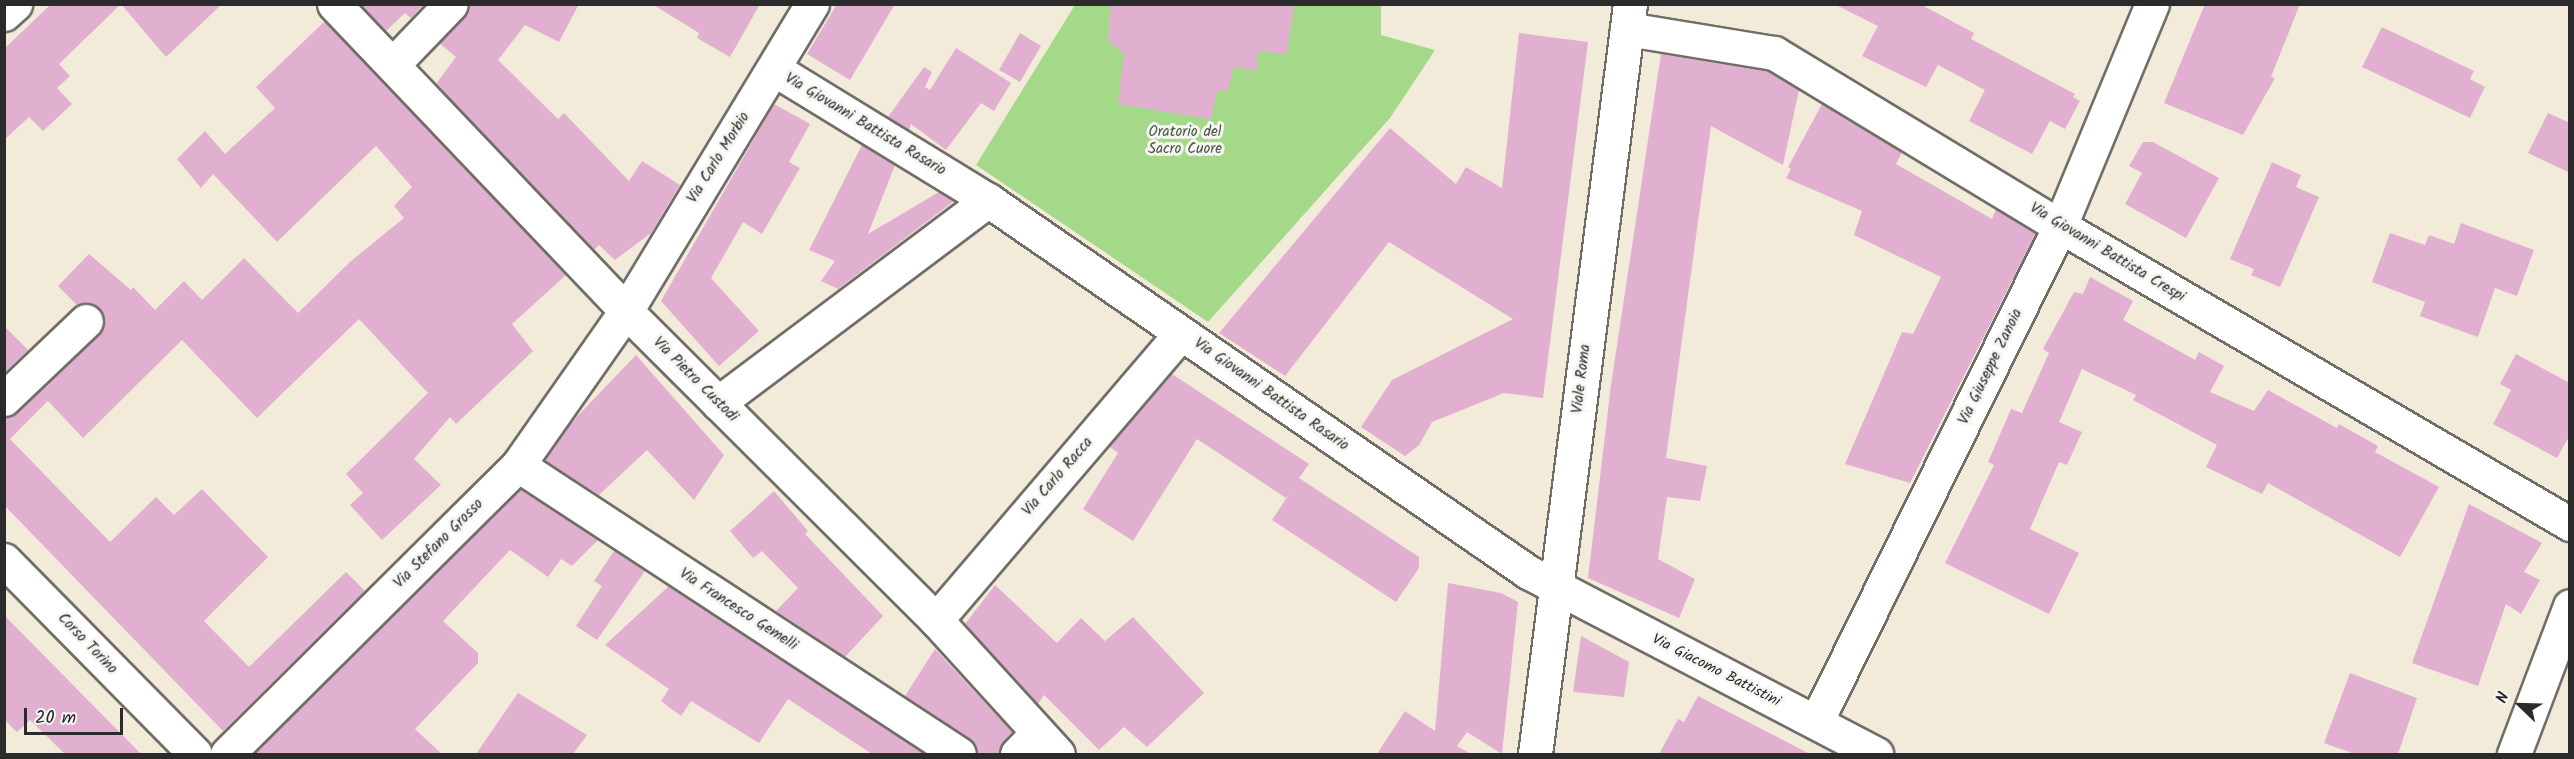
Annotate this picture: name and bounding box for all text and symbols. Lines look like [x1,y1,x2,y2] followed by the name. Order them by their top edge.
[781,70,949,180] street label: Via Giovanni Battista Rasario
[684,109,754,207] street label: Via Carlo Morbio
[1148,123,1222,158] park label: Oratorio del Sacro Cuore
[2026,199,2188,307] street label: Via Giovanni Battista Crespi
[1955,306,2027,428] street label: Via Giuseppe Zanoia
[649,334,741,426] street label: Via Pietro Custodi
[1190,335,1352,455] street label: Via Giovanni Battista Rasario
[1569,343,1595,415] street label: Viale Roma
[1019,434,1097,520] street label: Via Carlo Racca
[391,496,487,592] street label: Via Stefano Grosso
[676,565,800,655] street label: Via Francesco Gemelli
[53,610,121,678] street label: Corso Torino
[1649,631,1783,711] street label: Via Giacomo Battistini
[2490,675,2550,735] north arrow
[2489,688,2516,707] text: N
[27,696,126,734] scale bar
[35,704,76,733] text: 20 m

